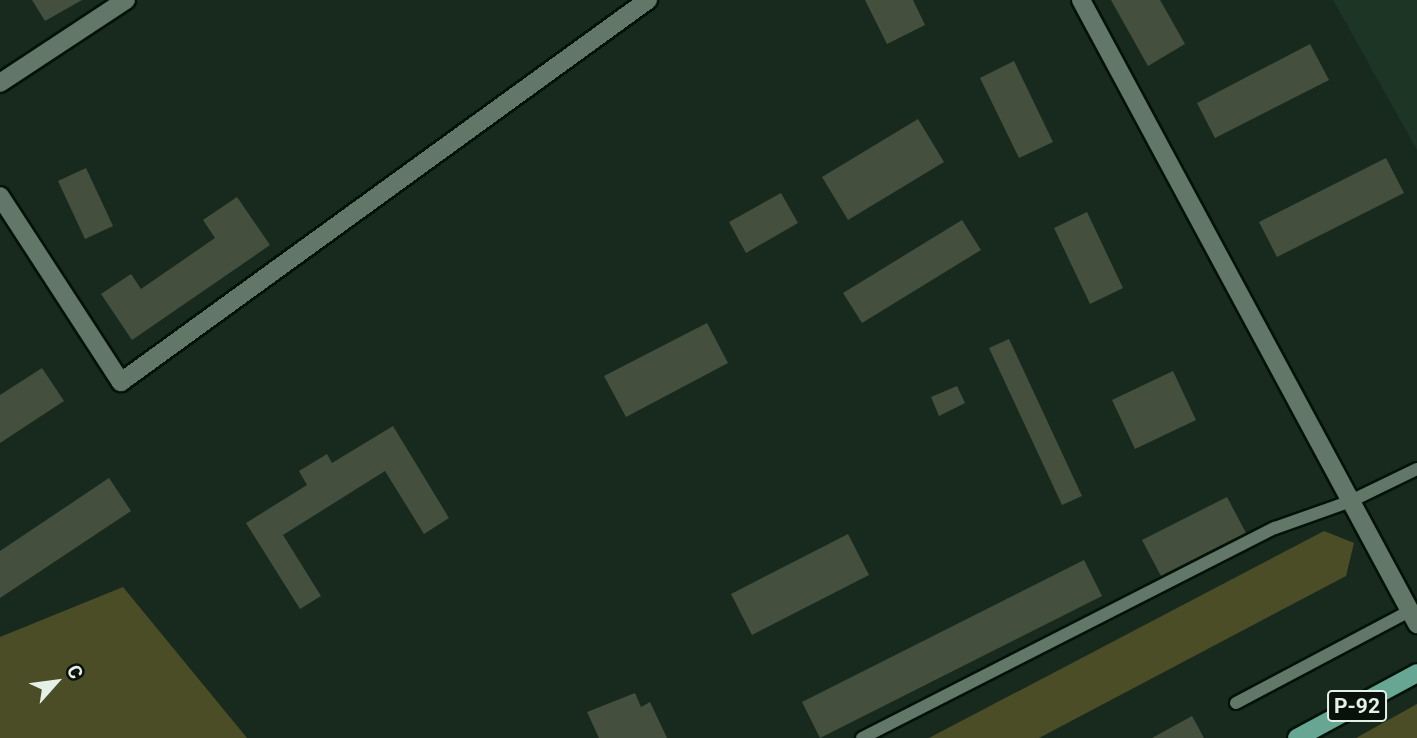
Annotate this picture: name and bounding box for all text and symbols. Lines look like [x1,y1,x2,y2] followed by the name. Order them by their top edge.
[21,647,91,717] north arrow
[62,661,88,683] text: С
[1326,688,1388,724] road number: Р-92

